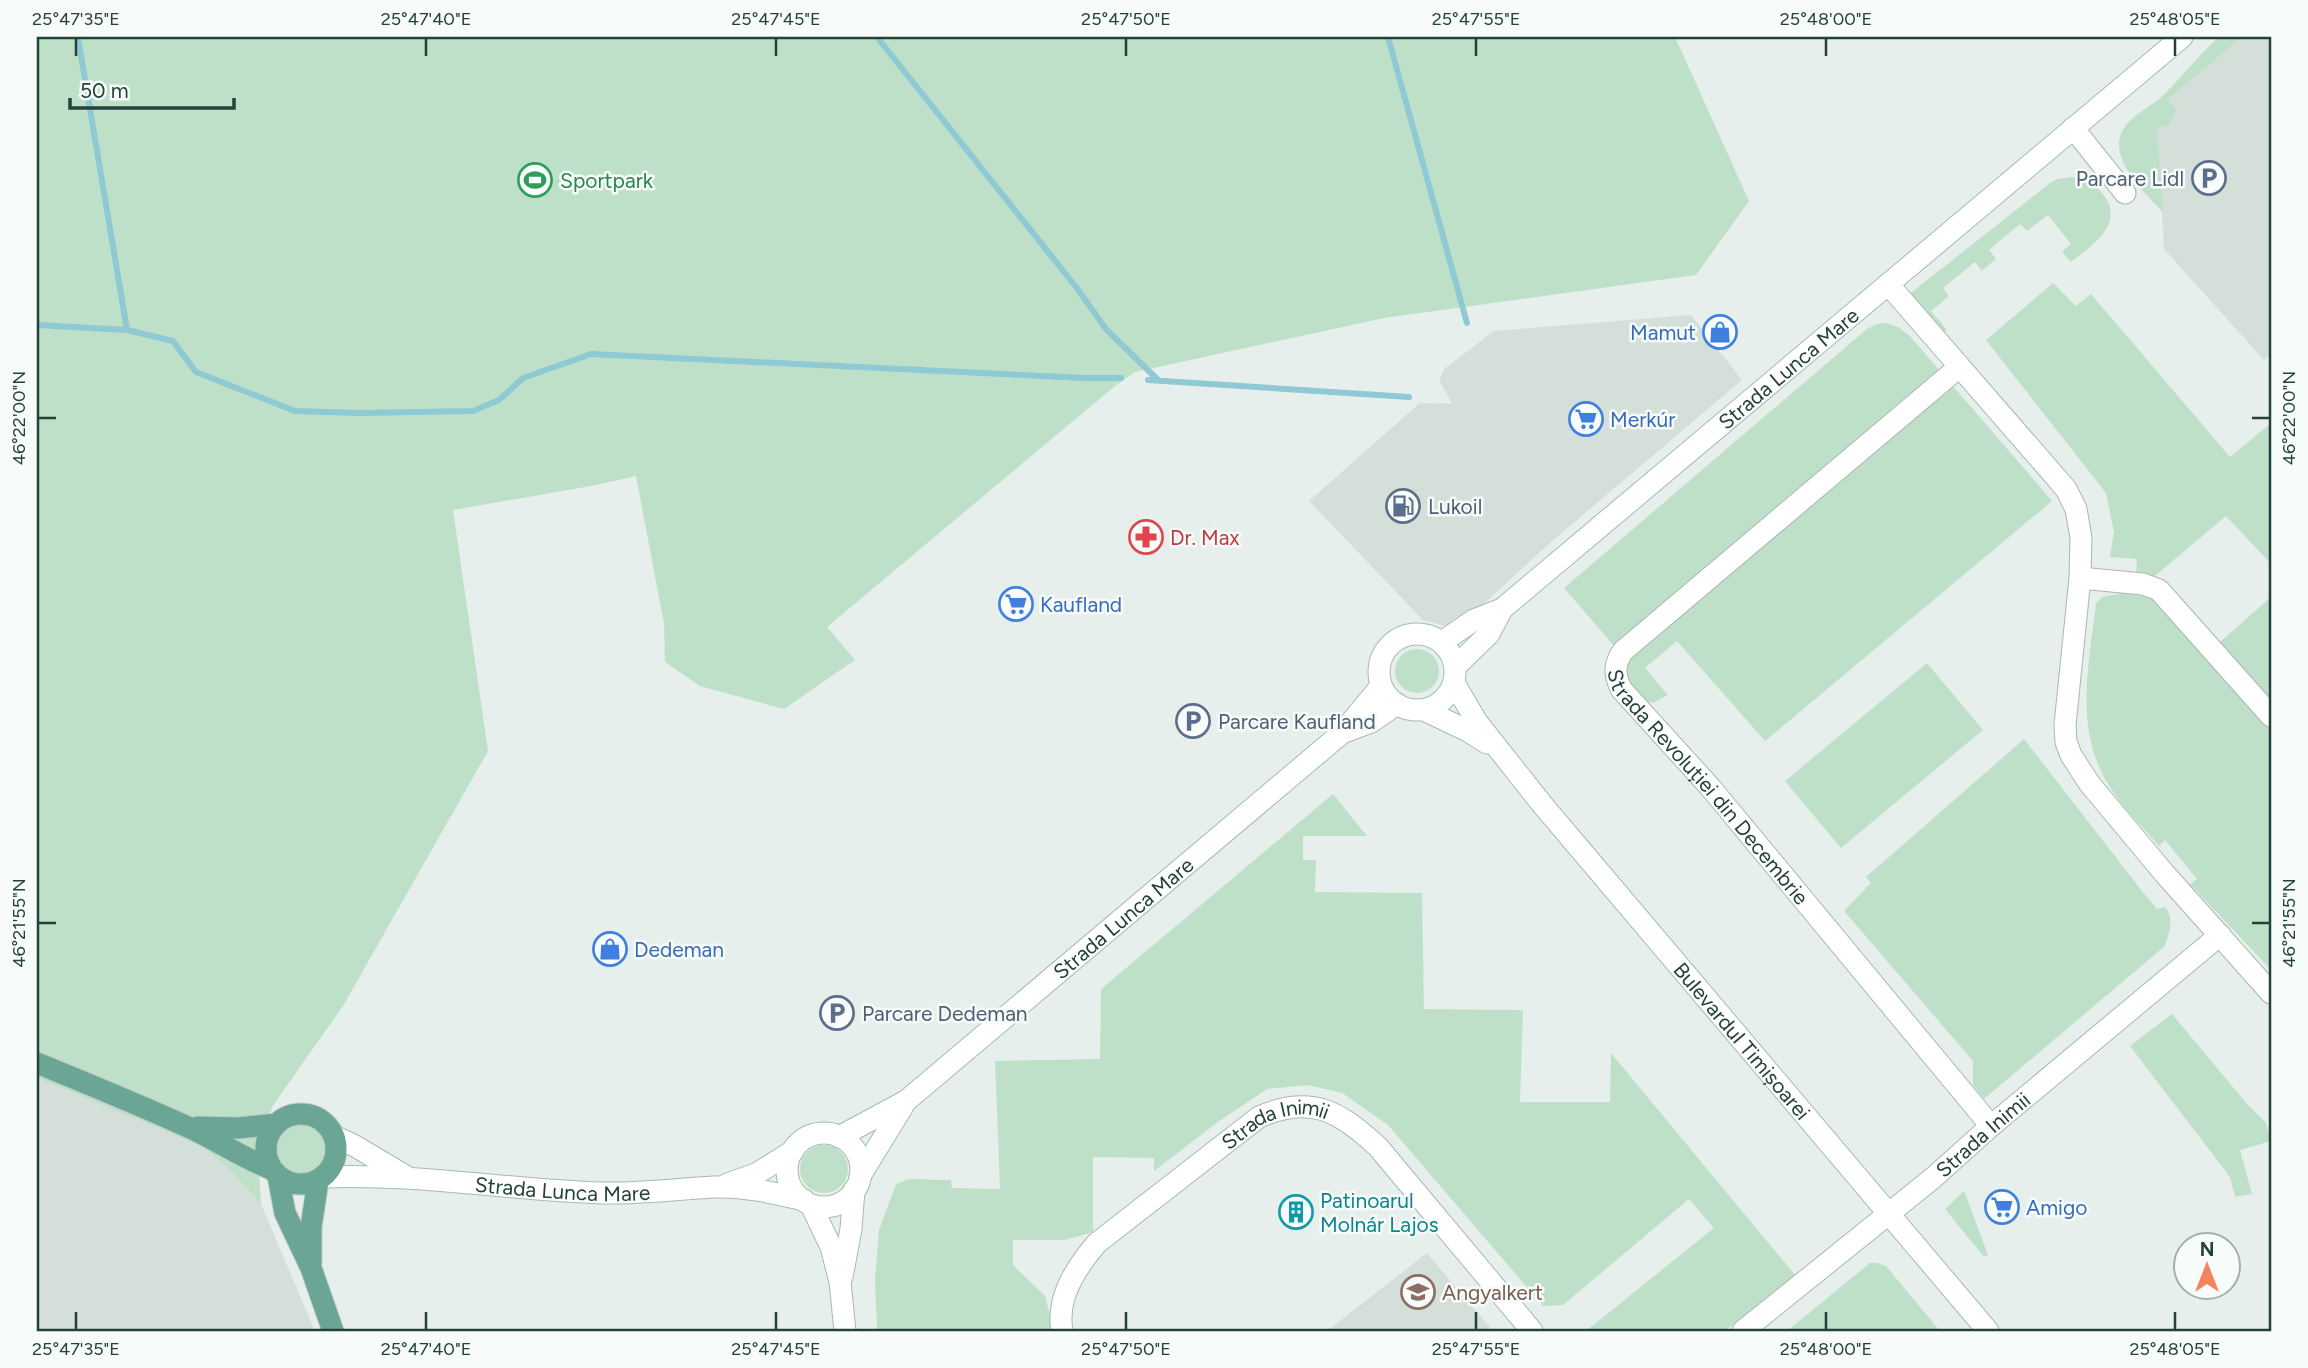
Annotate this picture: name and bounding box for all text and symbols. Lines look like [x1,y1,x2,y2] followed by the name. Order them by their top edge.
[32,8,120,30] text: 25°47'35"E
[381,8,471,30] text: 25°47'40"E
[731,8,821,30] text: 25°47'45"E
[1081,8,1171,30] text: 25°47'50"E
[1432,8,1520,30] text: 25°47'55"E
[1780,8,1872,30] text: 25°48'00"E
[2129,8,2221,30] text: 25°48'05"E
[70,66,234,110] scale bar
[80,78,129,103] text: 50 m
[2190,159,2228,197] parking icon: Parcare Lidl
[516,161,554,199] sports icon: Sportpark
[2076,166,2184,191] place label: Parcare Lidl
[560,168,654,193] place label: Sportpark
[1713,302,1864,434] street label: Strada Lunca Mare
[1701,313,1739,351] shop icon: Mamut
[1630,320,1696,345] place label: Mamut
[8,371,30,465] text: 46°22'00"N
[2278,371,2300,465] text: 46°22'00"N
[1567,400,1605,438] supermarket icon: Merkúr
[1610,407,1675,432] place label: Merkúr
[1384,487,1422,525] fuel station icon: Lukoil
[1428,494,1482,519] place label: Lukoil
[1127,518,1165,556] pharmacy icon: Dr. Max
[1170,525,1240,550] place label: Dr. Max
[997,585,1035,623] supermarket icon: Kaufland
[1040,592,1122,617] place label: Kaufland
[1603,667,1814,909] street label: Strada Revoluției din Decembrie
[1174,702,1212,740] parking icon: Parcare Kaufland
[1218,709,1376,734] place label: Parcare Kaufland
[1048,852,1198,984] street label: Strada Lunca Mare
[8,878,30,968] text: 46°21'55"N
[2278,878,2300,968] text: 46°21'55"N
[591,930,629,968] shop icon: Dedeman
[634,937,724,962] place label: Dedeman
[1669,957,1816,1124] street label: Bulevardul Timișoarei
[818,994,856,1032] parking icon: Parcare Dedeman
[862,1001,1028,1026] place label: Parcare Dedeman
[1930,1087,2035,1182] street label: Strada Inimii
[1216,1094,1333,1154] street label: Strada Inimii
[474,1171,651,1206] street label: Strada Lunca Mare
[1320,1188,1439,1237] place label: Patinoarul Molnár Lajos
[1983,1188,2021,1226] supermarket icon: Amigo
[1277,1193,1315,1231] building icon: Patinoarul Molnár Lajos
[2026,1195,2087,1220] place label: Amigo
[2172,1232,2242,1302] north arrow
[2200,1238,2214,1261] text: N
[1399,1273,1437,1311] school or university icon: Angyalkert
[1442,1280,1543,1305] place label: Angyalkert
[32,1338,120,1360] text: 25°47'35"E
[381,1338,471,1360] text: 25°47'40"E
[731,1338,821,1360] text: 25°47'45"E
[1081,1338,1171,1360] text: 25°47'50"E
[1432,1338,1520,1360] text: 25°47'55"E
[1780,1338,1872,1360] text: 25°48'00"E
[2129,1338,2221,1360] text: 25°48'05"E

